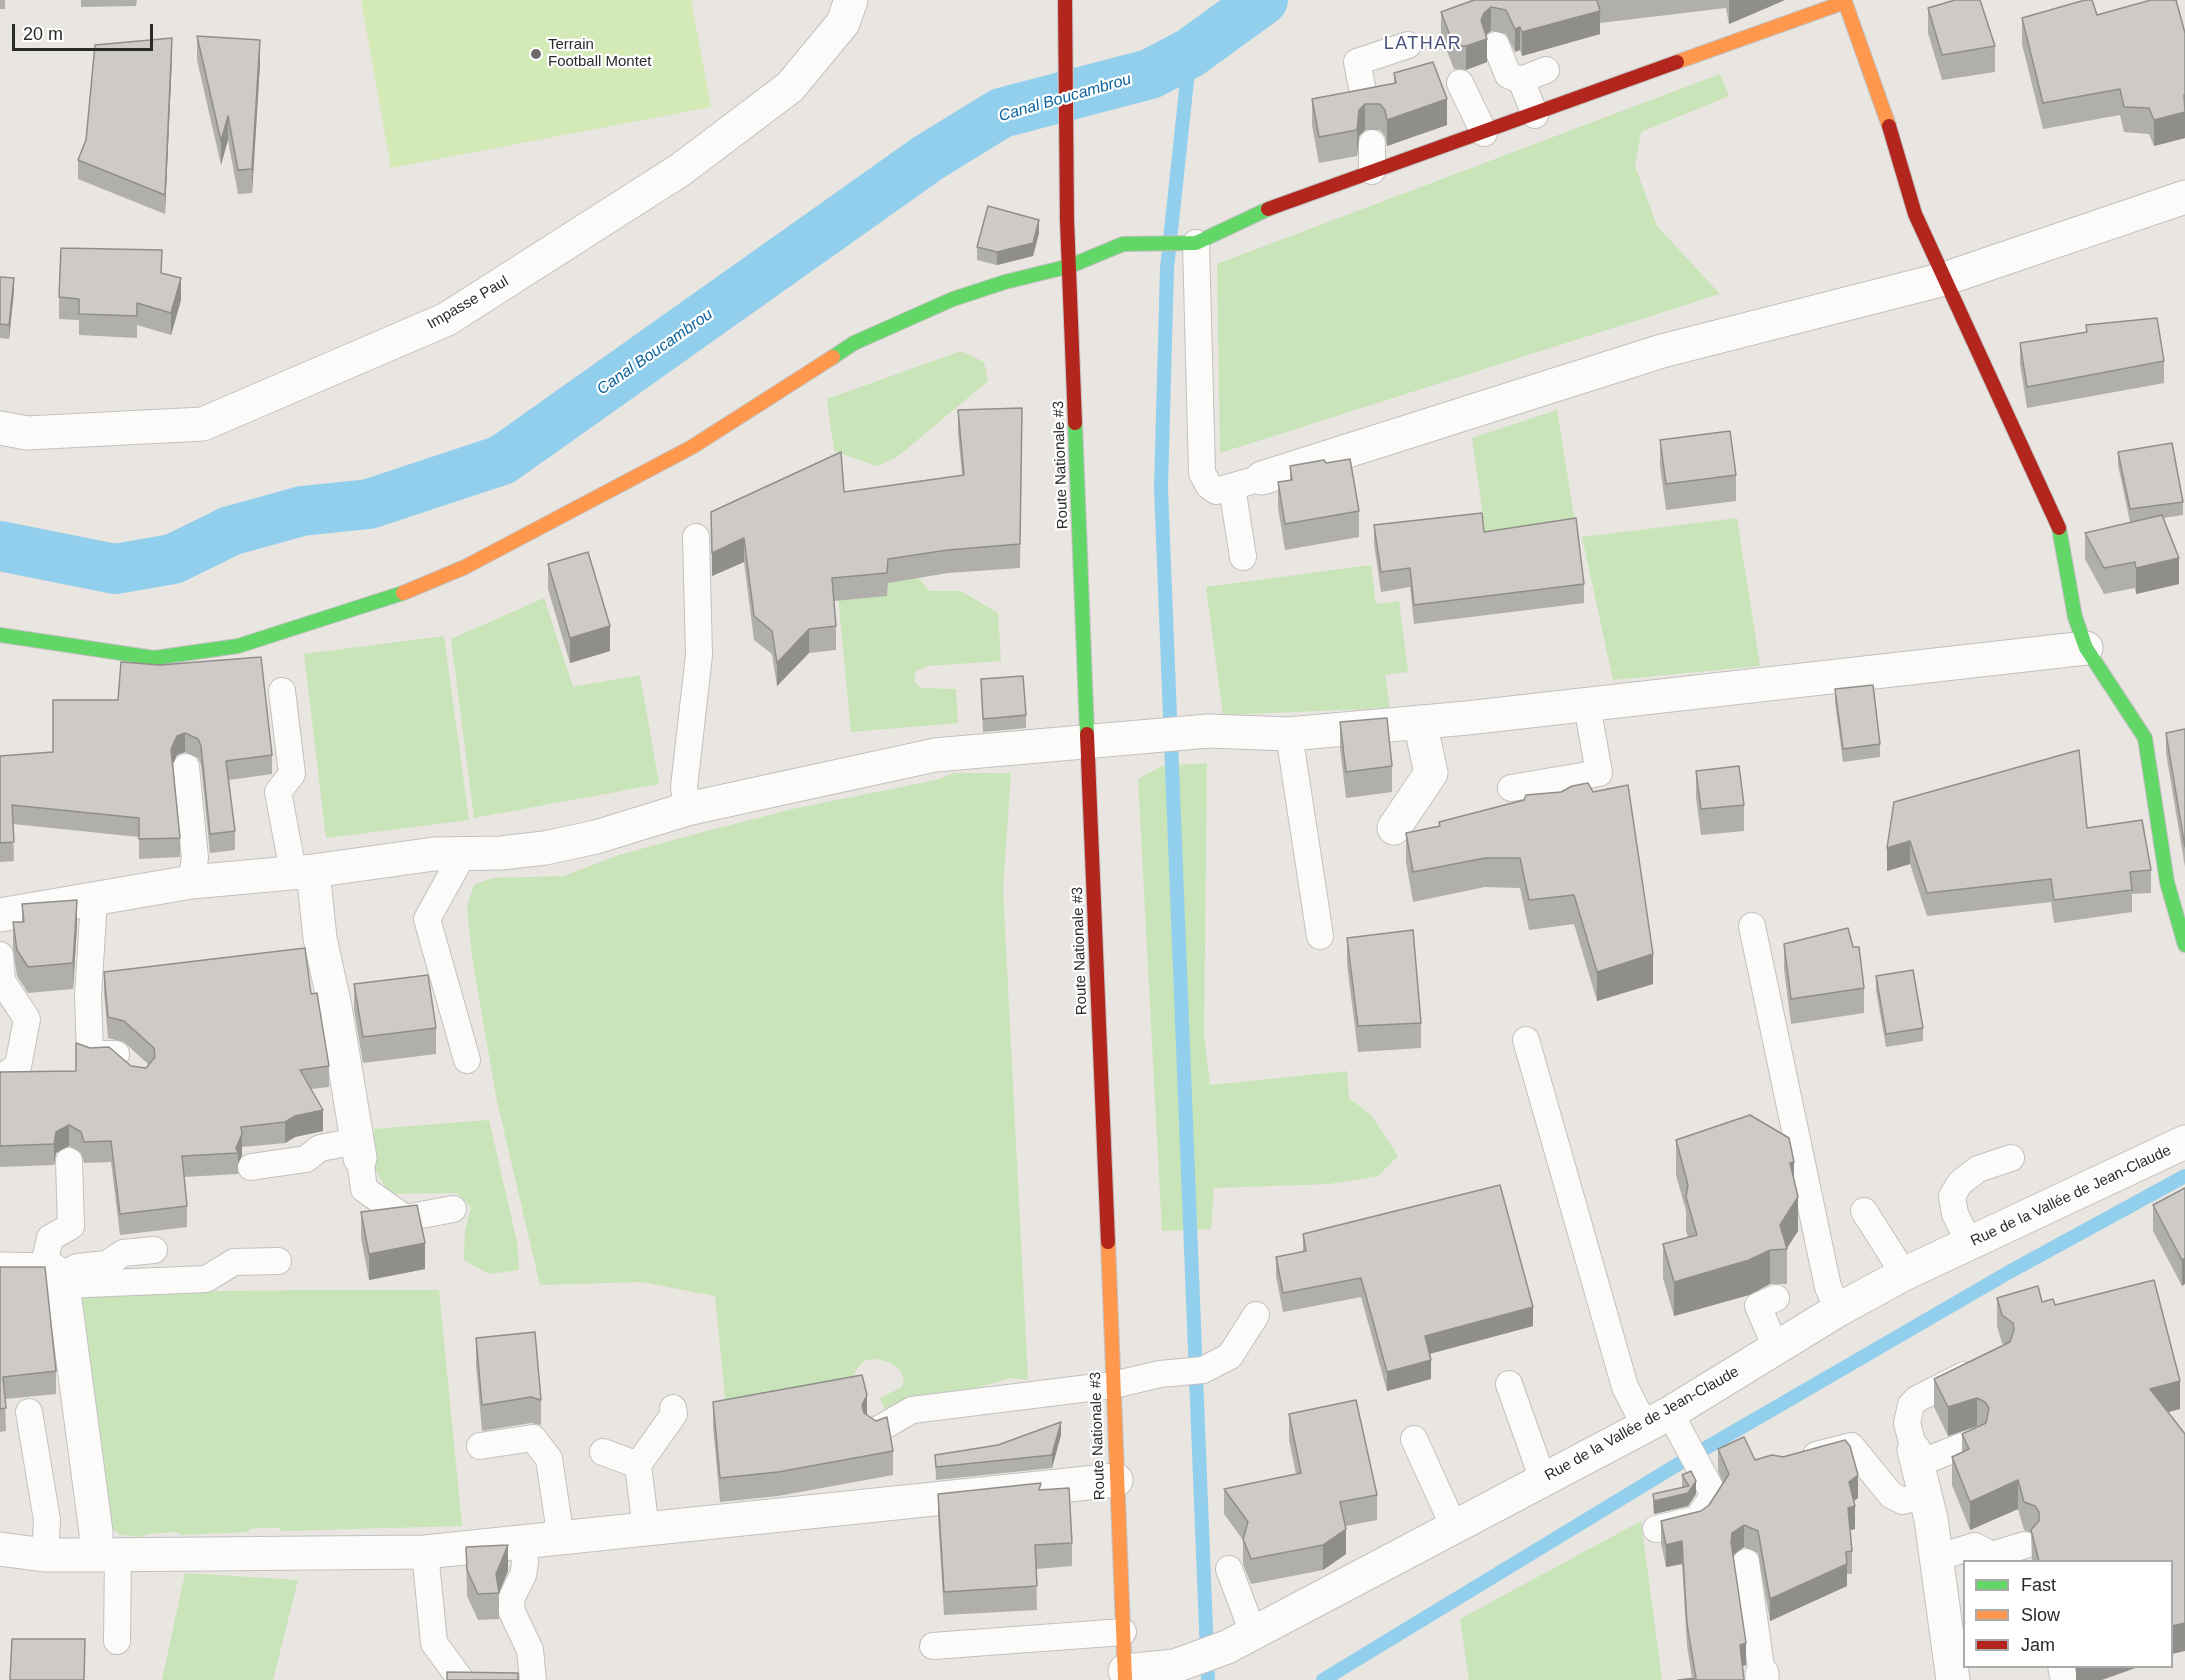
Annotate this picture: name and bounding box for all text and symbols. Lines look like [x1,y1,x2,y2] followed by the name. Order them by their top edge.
[15,12,156,50] scale bar
[23,24,63,44] text: 20 m
[1384,33,1462,55] district label: LATHAR
[548,36,651,71] place label: Terrain Football Montet
[529,47,543,61] marker: Terrain Football Montet
[997,70,1133,126] water label: Canal Boucambrou
[424,272,512,334] street label: Impasse Paul
[593,305,717,399] water label: Canal Boucambrou
[1050,401,1072,529] street label: Route Nationale #3
[1069,887,1091,1015] street label: Route Nationale #3
[1968,1142,2174,1250] street label: Rue de la Vallée de Jean-Claude
[1542,1363,1742,1485] street label: Rue de la Vallée de Jean-Claude
[1087,1372,1109,1500] street label: Route Nationale #3
[1963,1560,2173,1668] legend
[2021,1575,2056,1595] text: Fast
[2021,1605,2060,1625] text: Slow
[2021,1635,2055,1655] text: Jam

